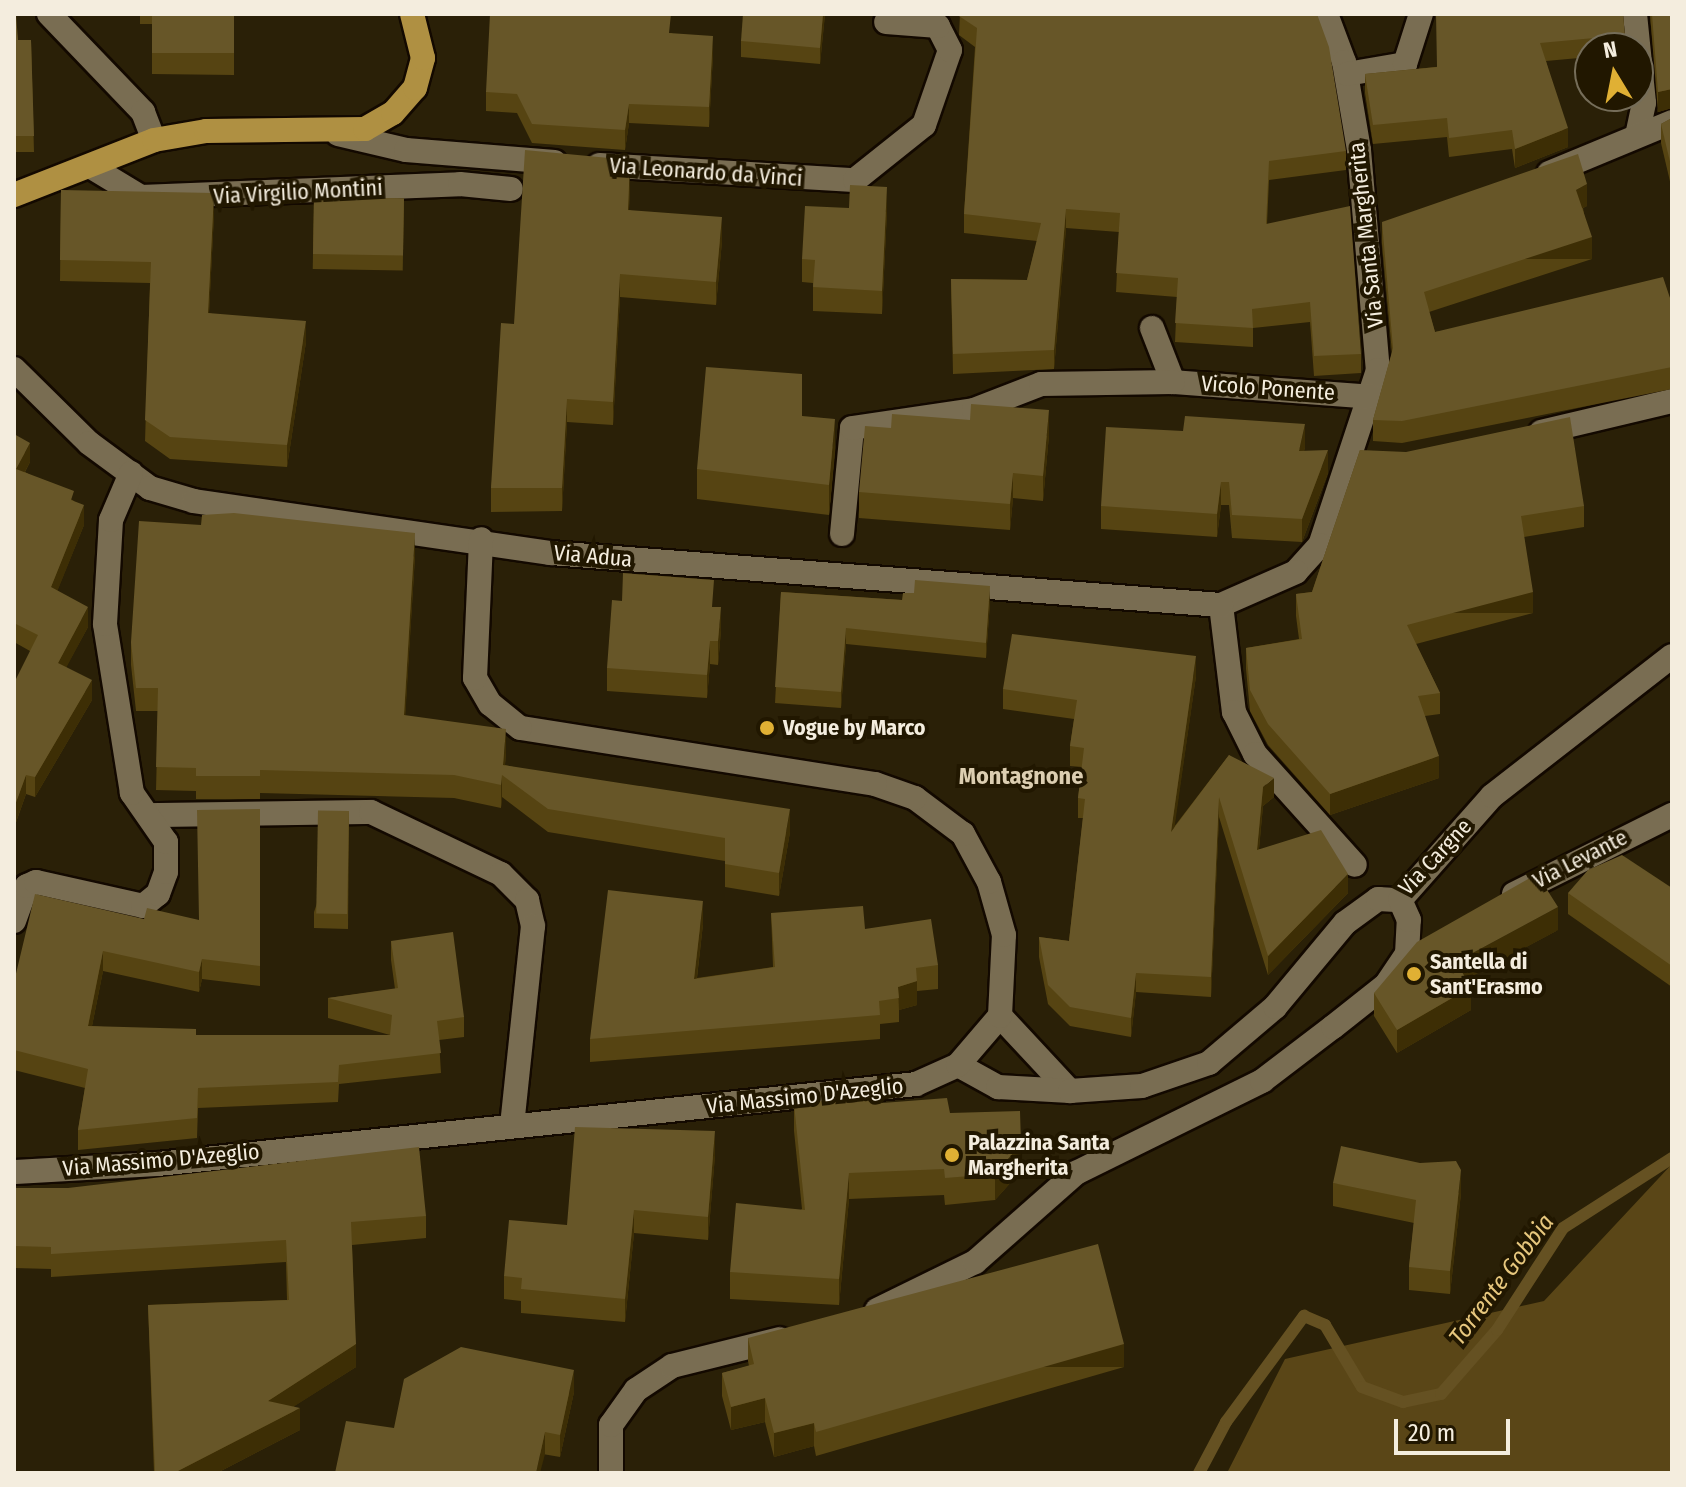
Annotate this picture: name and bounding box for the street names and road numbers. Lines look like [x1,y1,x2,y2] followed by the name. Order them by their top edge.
[1343,141,1389,329] street label: Via Santa Margherita
[609,152,803,192] street label: Via Leonardo da Vinci
[213,174,383,210] street label: Via Virgilio Montini
[1200,370,1336,406] street label: Vicolo Ponente
[553,539,633,573] street label: Via Adua
[1393,813,1477,901] street label: Via Cargne
[1528,824,1632,894] street label: Via Levante
[705,1073,905,1119] street label: Via Massimo D'Azeglio
[61,1138,261,1182] street label: Via Massimo D'Azeglio

